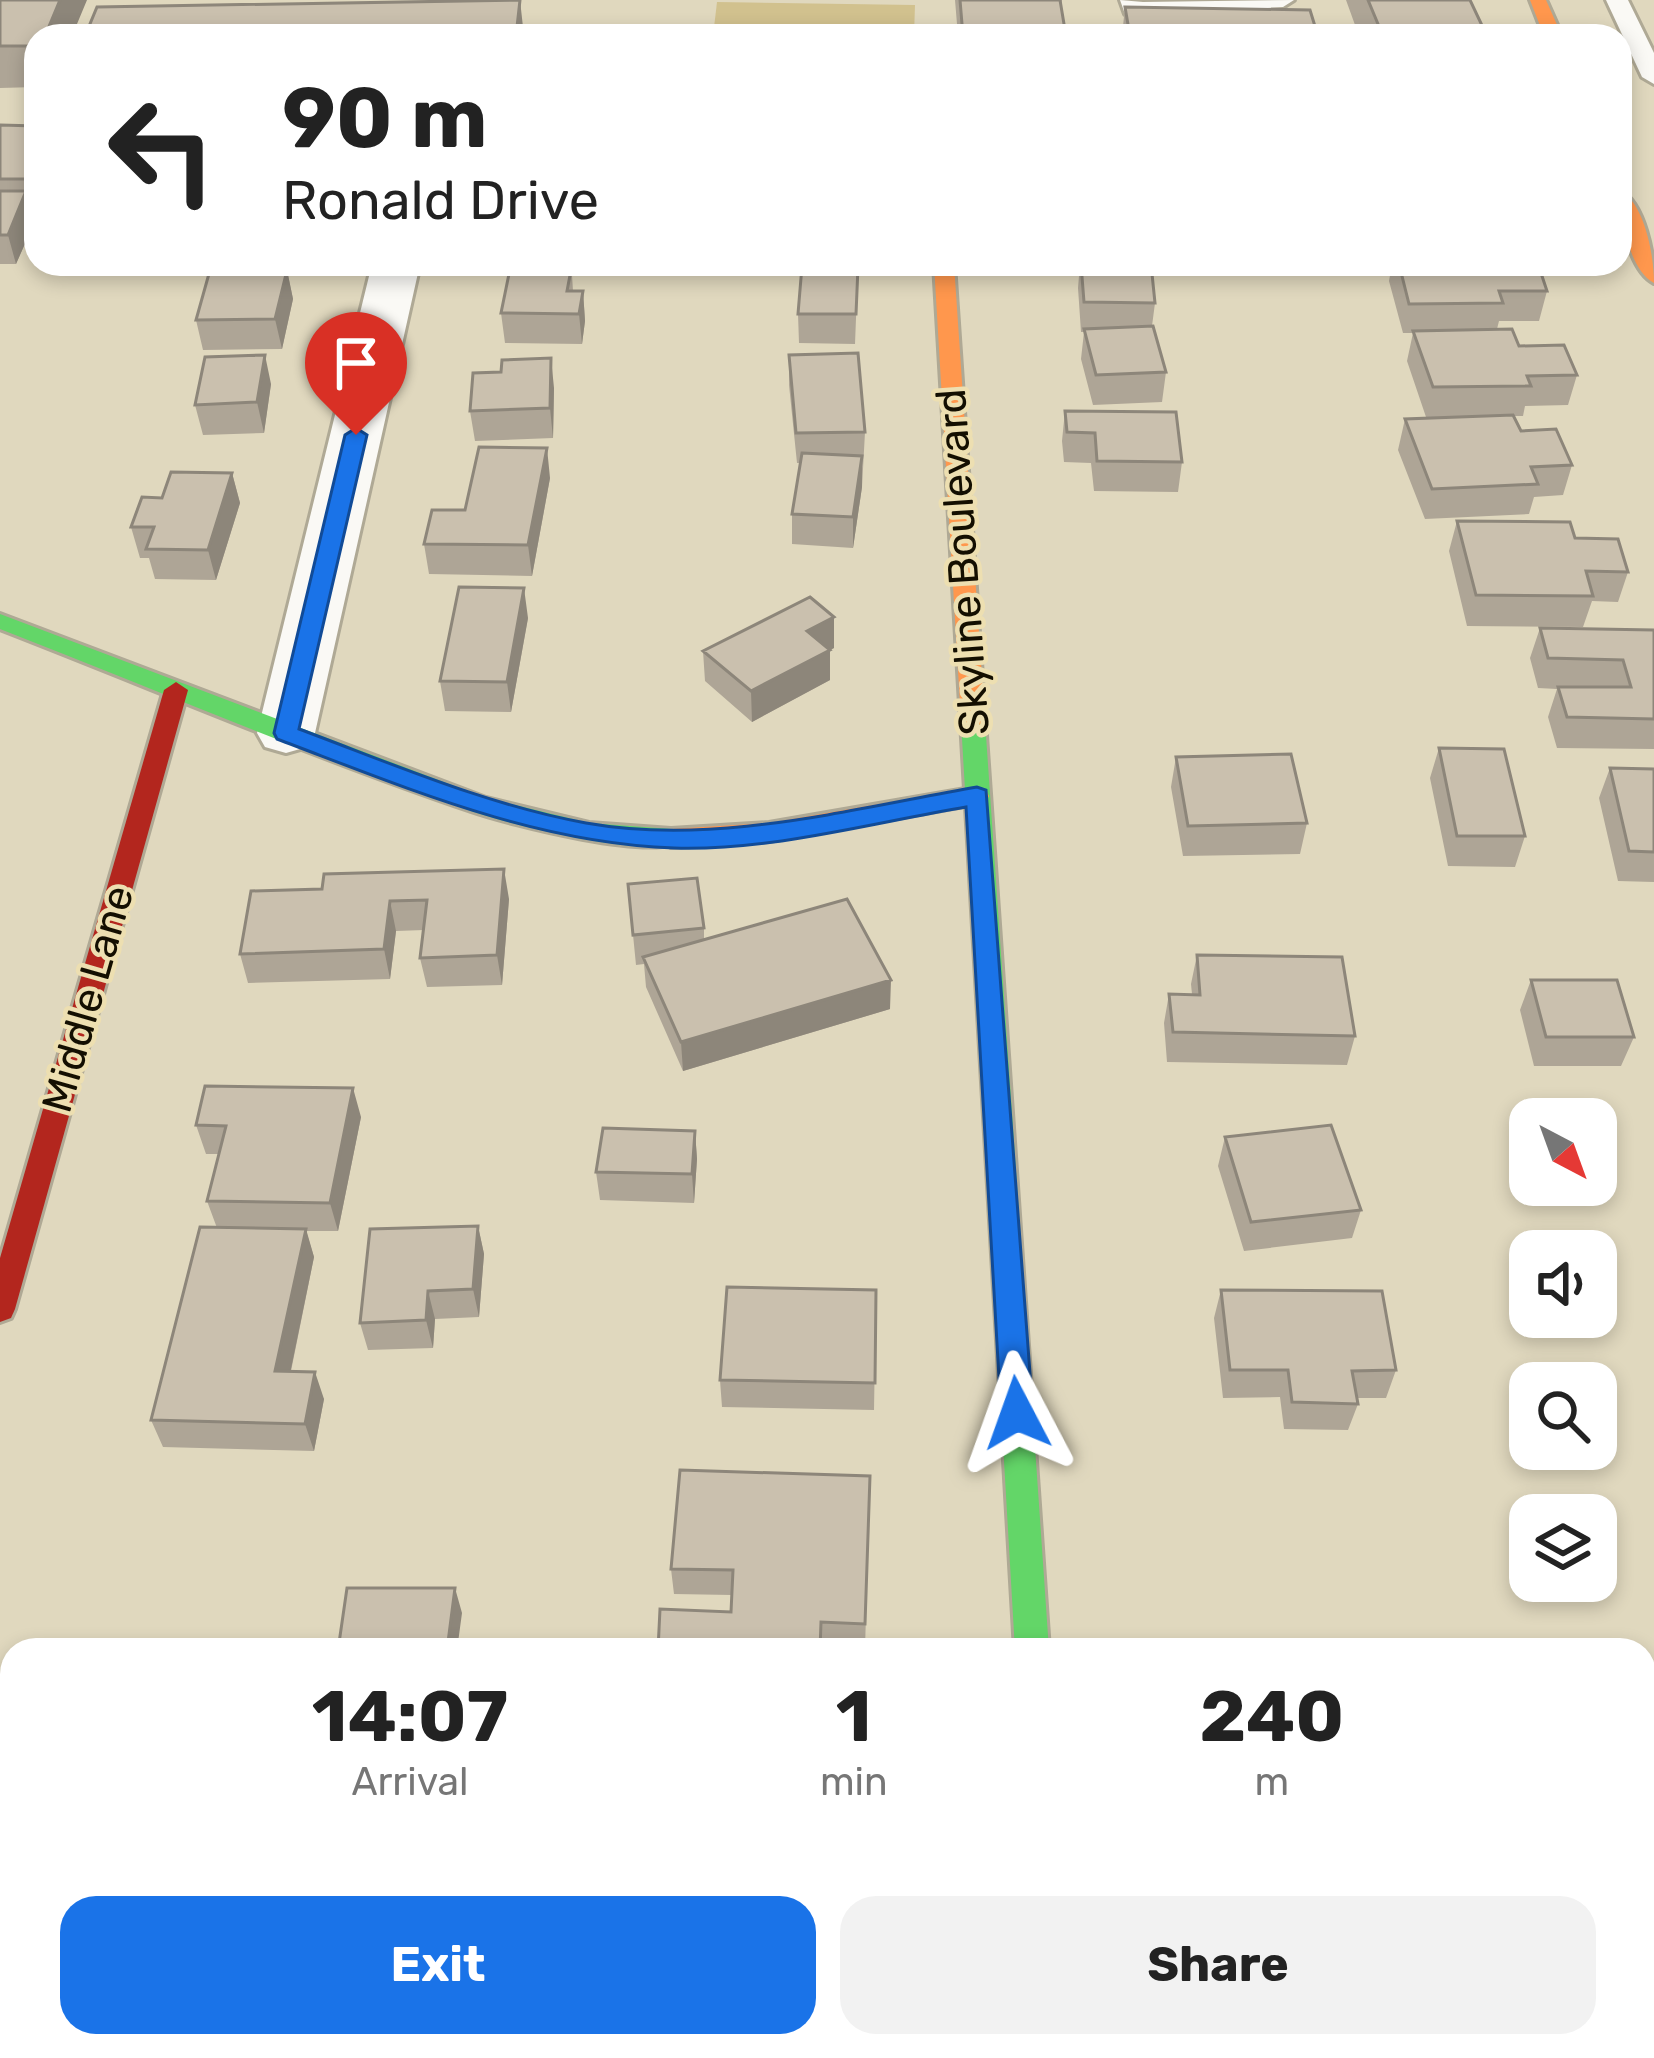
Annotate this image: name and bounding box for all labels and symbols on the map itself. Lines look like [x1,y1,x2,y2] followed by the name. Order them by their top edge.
[305,312,407,435] pin
[926,387,1000,737] street label: Skyline Boulevard
[32,880,144,1118] street label: Middle Lane
[1509,1098,1617,1206] north arrow
[954,1350,1080,1476] position arrow

